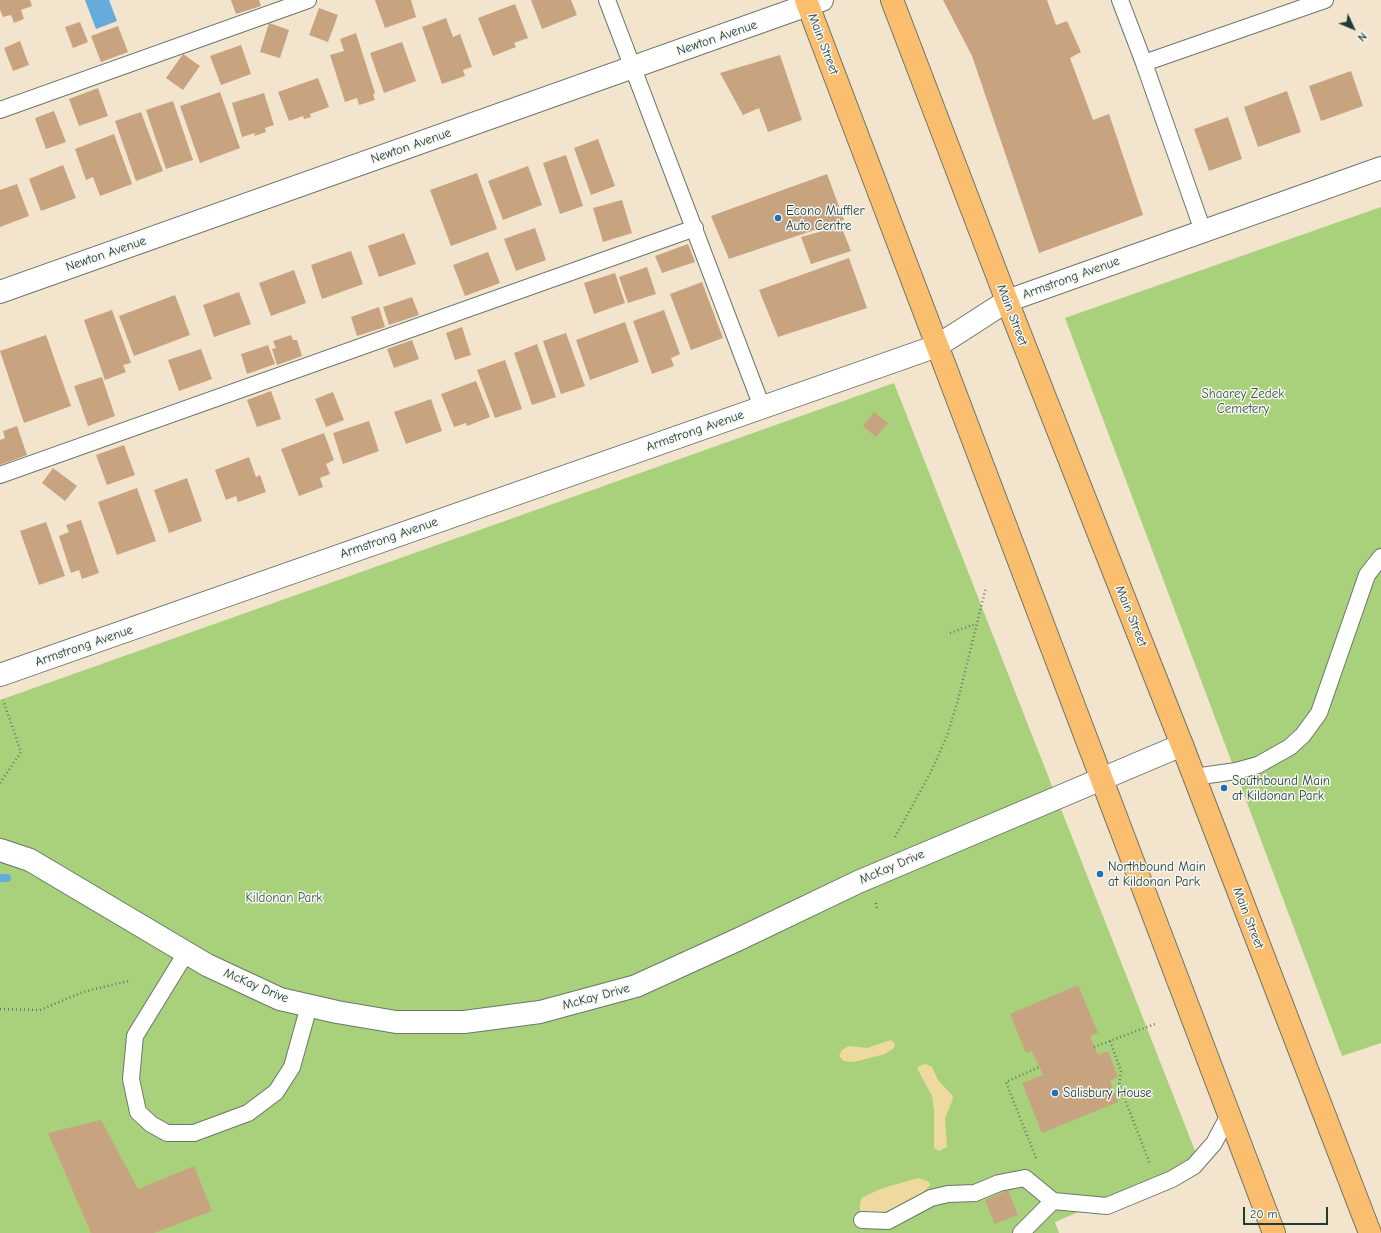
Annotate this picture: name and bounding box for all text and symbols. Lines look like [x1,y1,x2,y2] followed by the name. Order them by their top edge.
[1333,8,1373,48] north arrow
[804,11,842,77] street label: Main Street
[675,17,759,59] street label: Newton Avenue
[1355,30,1369,44] text: N
[369,125,453,167] street label: Newton Avenue
[786,203,865,234] place label: Econo Muffler Auto Centre
[773,213,783,223] marker: Econo Muffler Auto Centre
[64,233,148,275] street label: Newton Avenue
[1020,253,1122,303] street label: Armstrong Avenue
[993,282,1031,348] street label: Main Street
[1202,386,1284,417] park label: Shaarey Zedek Cemetery
[644,407,746,455] street label: Armstrong Avenue
[338,514,440,562] street label: Armstrong Avenue
[1112,583,1150,649] street label: Main Street
[33,622,135,670] street label: Armstrong Avenue
[1232,773,1330,804] place label: Southbound Main at Kildonan Park
[1219,783,1229,793] marker: Southbound Main at Kildonan Park
[857,846,927,888] street label: McKay Drive
[1108,859,1206,890] place label: Northbound Main at Kildonan Park
[1095,869,1105,879] marker: Northbound Main at Kildonan Park
[1229,885,1267,951] street label: Main Street
[245,890,323,906] park label: Kildonan Park
[221,965,291,1007] street label: McKay Drive
[561,981,631,1013] street label: McKay Drive
[1063,1085,1152,1101] place label: Salisbury House
[1050,1088,1060,1098] marker: Salisbury House
[1245,1199,1330,1225] scale bar
[1250,1207,1278,1221] text: 20 m

